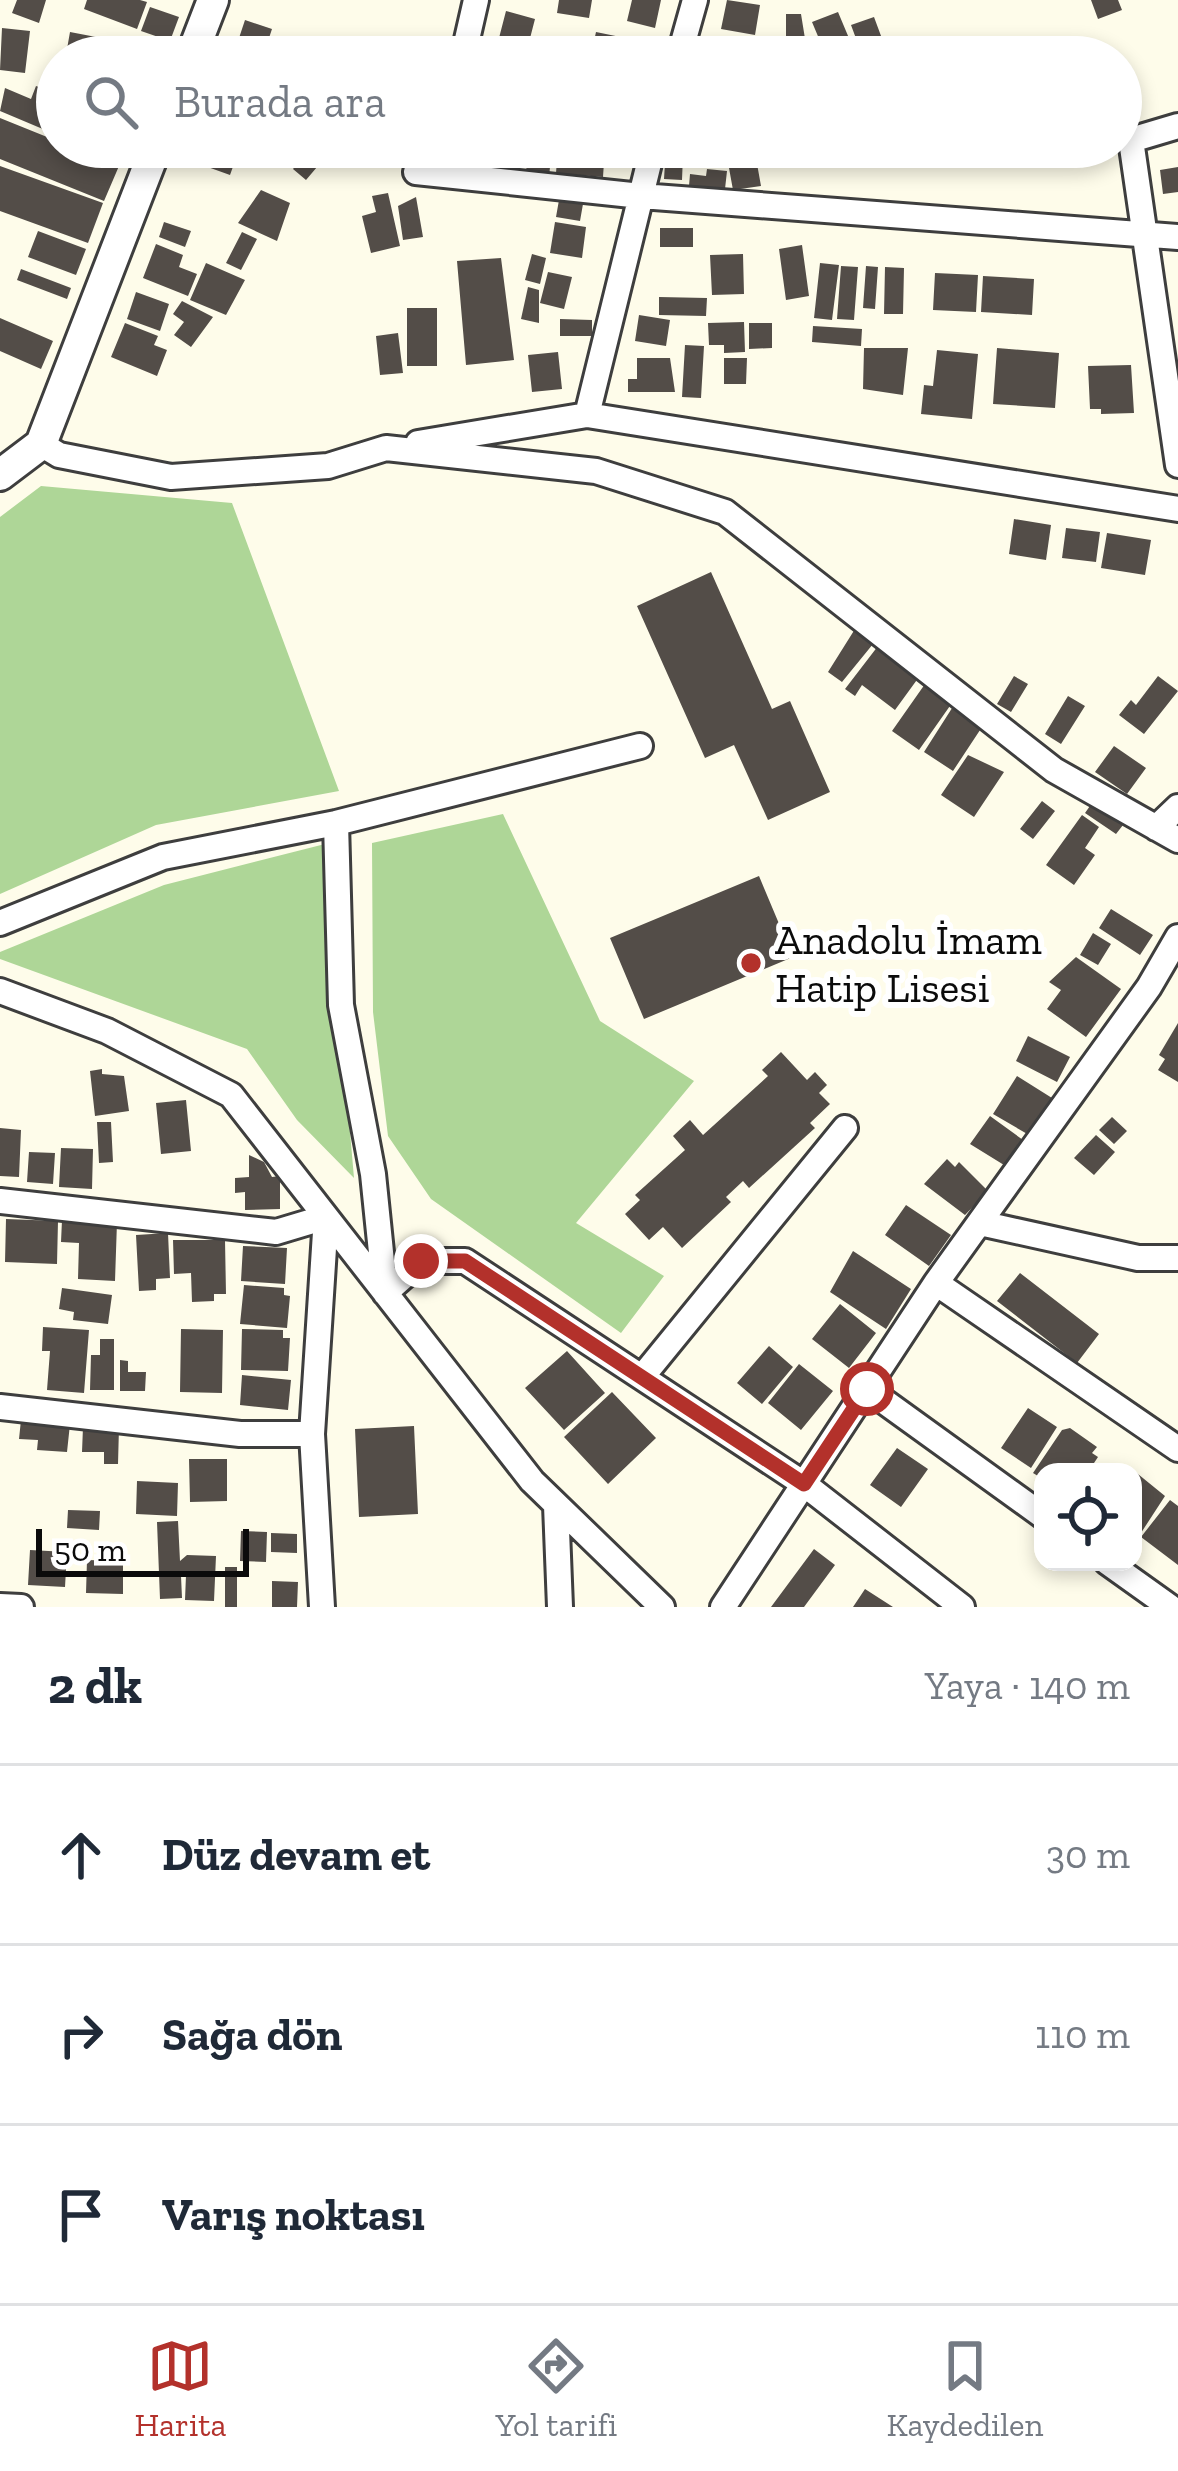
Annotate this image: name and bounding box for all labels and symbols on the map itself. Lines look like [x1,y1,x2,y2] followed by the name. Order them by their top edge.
[775,914,1042,1013] place label: Anadolu İmam Hatip Lisesi
[738,950,764,976] marker: Anadolu İmam Hatip Lisesi
[394,1234,448,1288] route end
[840,1362,894,1416] route start
[36,1523,249,1576] scale bar

